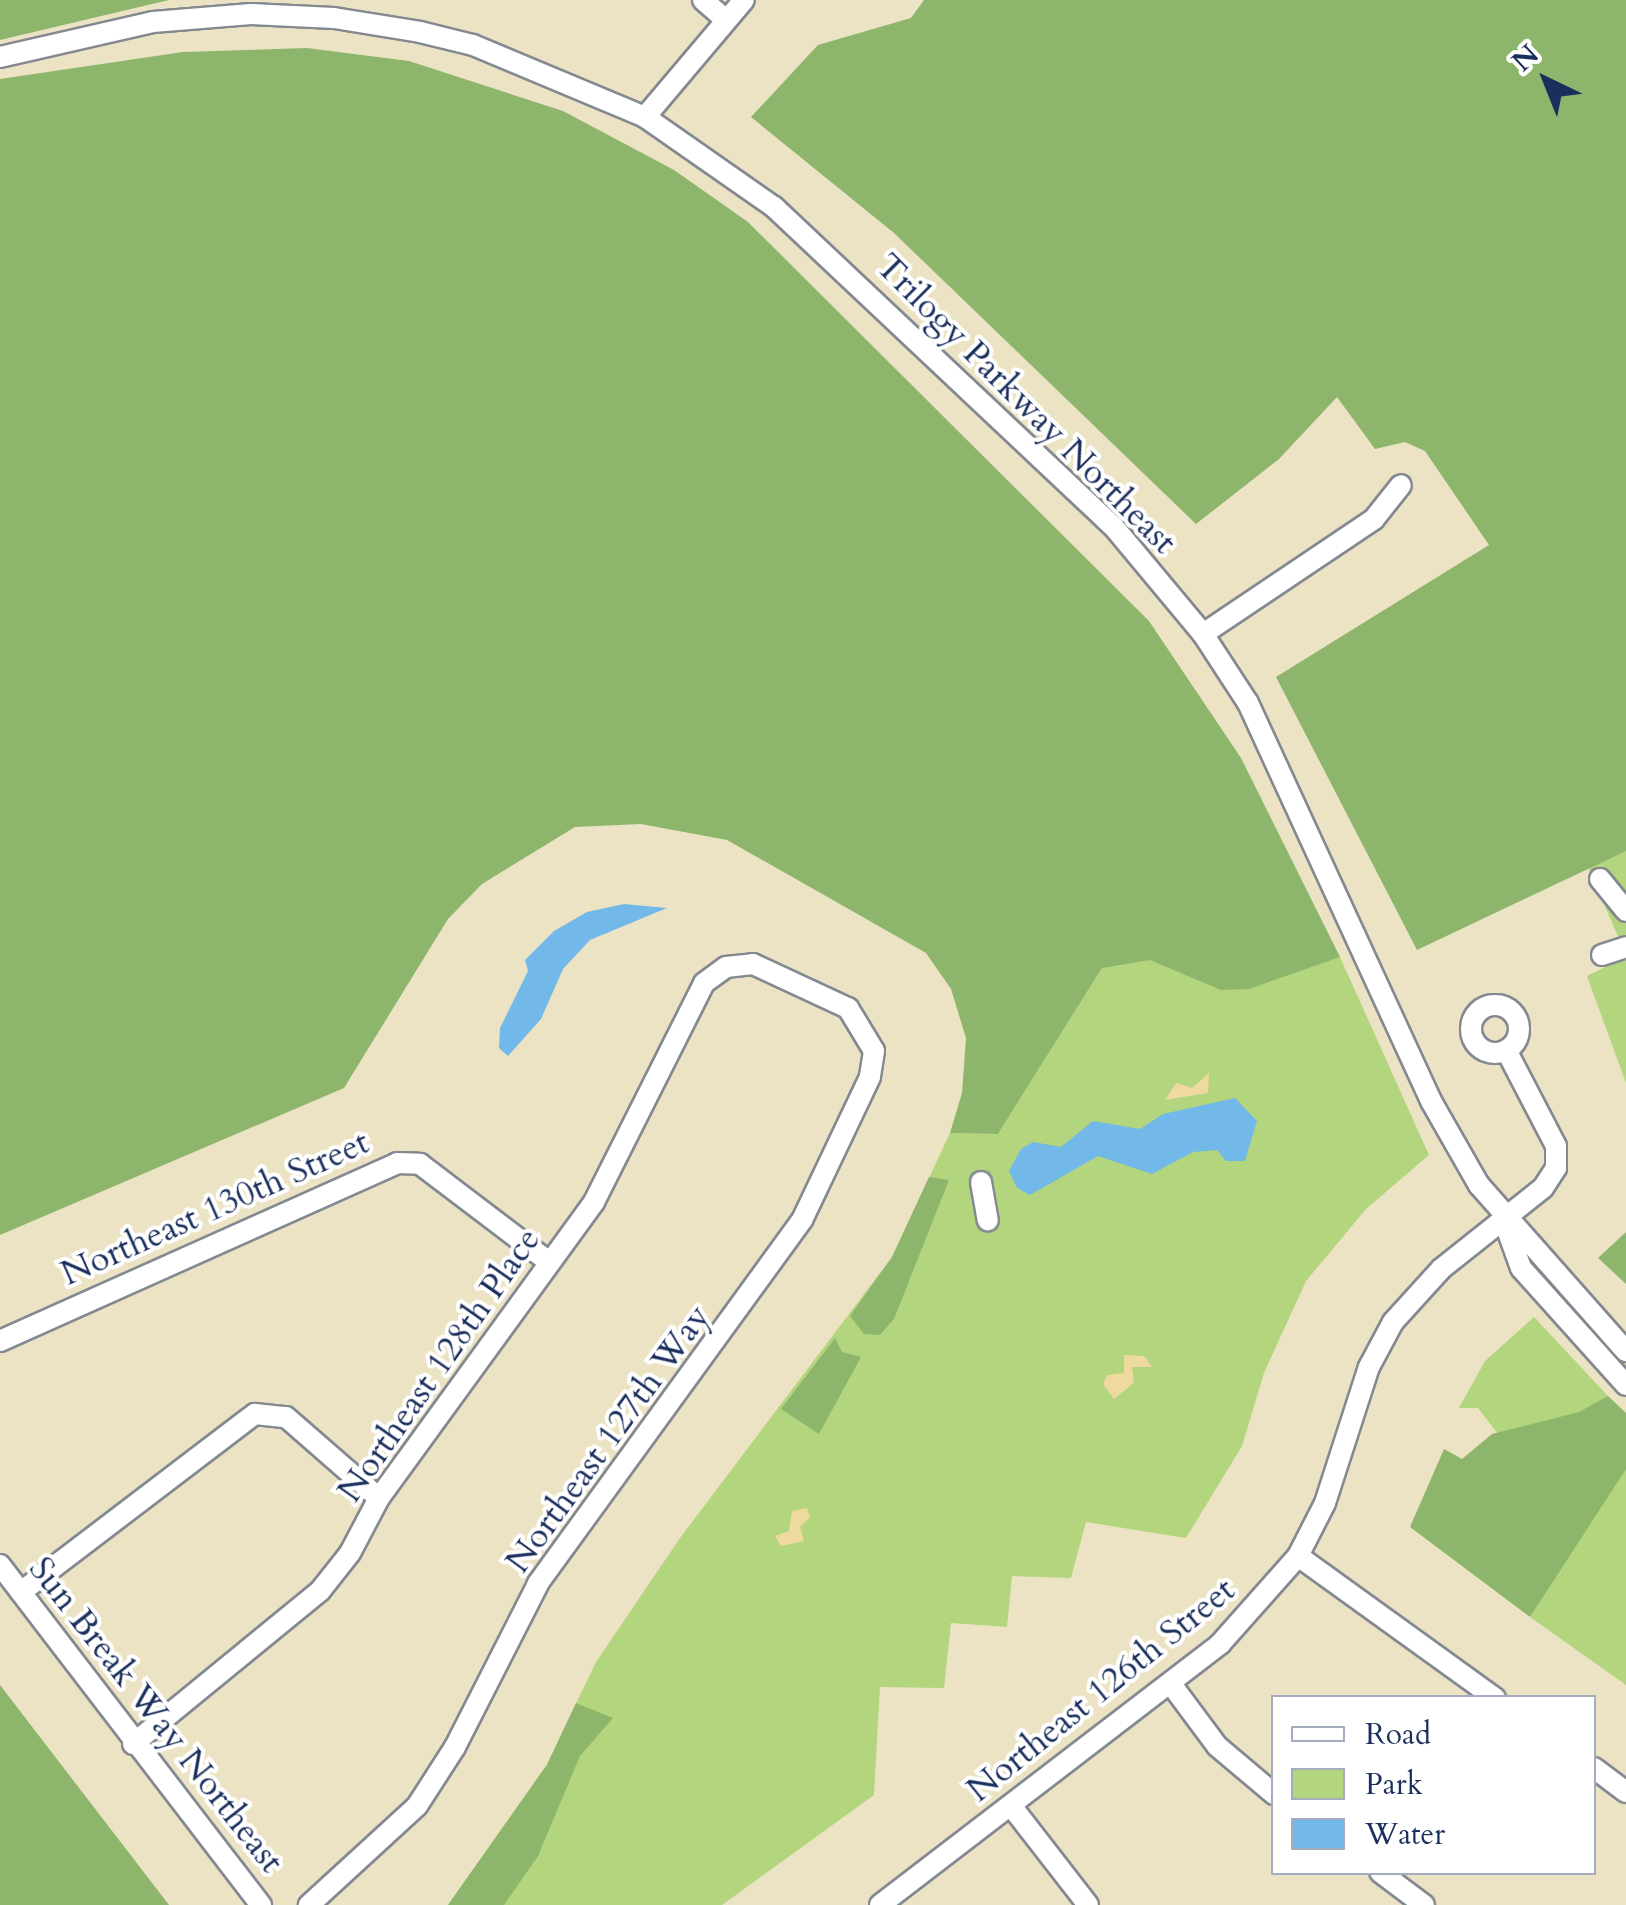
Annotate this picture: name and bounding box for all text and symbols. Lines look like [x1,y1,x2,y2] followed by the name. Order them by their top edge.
[1496,30,1596,130] north arrow
[1504,36,1547,80] text: N
[867,245,1185,563] street label: Trilogy Parkway Northeast
[55,1121,375,1295] street label: Northeast 130th Street
[329,1220,549,1510] street label: Northeast 128th Place
[497,1297,719,1581] street label: Northeast 127th Way
[20,1549,292,1881] street label: Sun Break Way Northeast
[959,1569,1243,1811] street label: Northeast 126th Street
[1271,1695,1596,1875] legend
[1365,1714,1431,1755] text: Road
[1365,1764,1423,1805] text: Park
[1365,1814,1445,1855] text: Water

